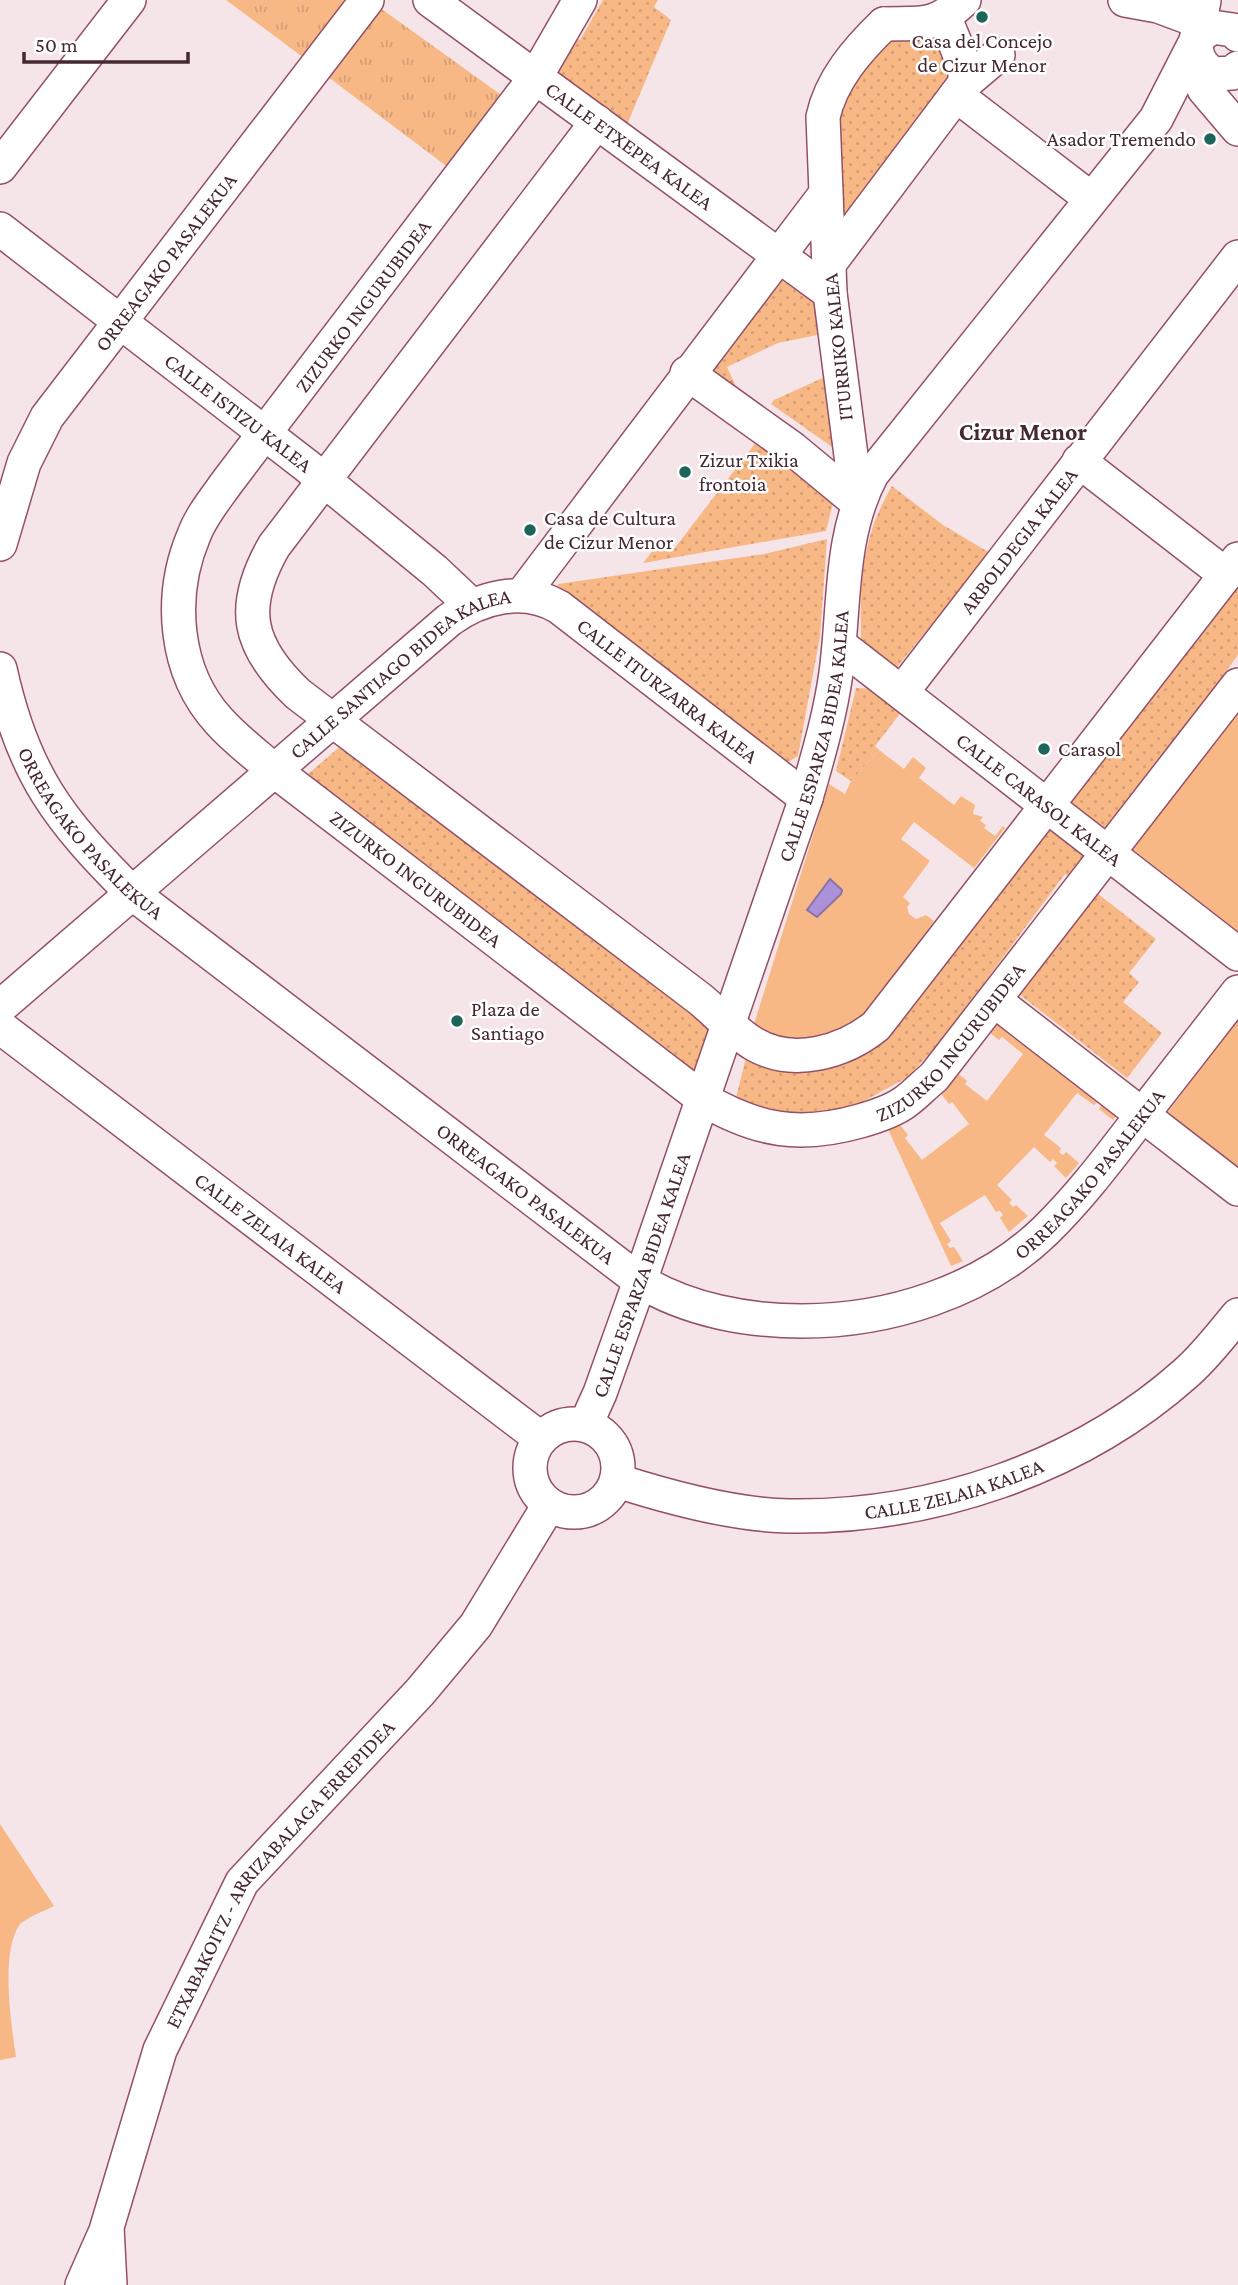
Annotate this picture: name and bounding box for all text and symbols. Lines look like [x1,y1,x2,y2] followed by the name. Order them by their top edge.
[974,9,990,25] marker: Casa del Concejo de Cizur Menor
[24,21,189,65] scale bar
[911,29,1053,77] place label: Casa del Concejo de Cizur Menor
[35,33,78,57] text: 50 m
[541,77,718,215] street label: CALLE ETXEPEA KALEA
[1047,127,1196,151] place label: Asador Tremendo
[1202,131,1218,147] marker: Asador Tremendo
[90,168,242,356] street label: ORREAGAKO PASALEKUA
[290,215,436,397] street label: ZIZURKO INGURUBIDEA
[818,272,858,422] street label: ITURRIKO KALEA
[160,348,317,478] street label: CALLE ISTIZU KALEA
[959,418,1088,445] district label: Cizur Menor
[699,448,799,496] place label: Zizur Txikia frontoia
[955,463,1083,619] street label: ARBOLDEGIA KALEA
[677,464,693,480] marker: Zizur Txikia frontoia
[544,506,676,554] place label: Casa de Cultura de Cizur Menor
[522,522,538,538] marker: Casa de Cultura de Cizur Menor
[285,584,512,764] street label: CALLE SANTIAGO BIDEA KALEA
[773,609,854,865] street label: CALLE ESPARZA BIDEA KALEA
[572,613,763,768] street label: CALLE ITURZARRA KALEA
[951,728,1127,871] street label: CALLE CARASOL KALEA
[1058,737,1121,761] place label: Carasol
[1036,741,1052,757] marker: Carasol
[13,743,168,925] street label: ORREAGAKO PASALEKUA
[325,805,507,952] street label: ZIZURKO INGURUBIDEA
[873,958,1030,1127] street label: ZIZURKO INGURUBIDEA
[471,997,544,1045] place label: Plaza de Santiago
[449,1013,465,1029] marker: Plaza de Santiago
[1009,1084,1170,1264] street label: ORREAGAKO PASALEKUA
[432,1118,620,1269] street label: ORREAGAKO PASALEKUA
[587,1149,695,1401] street label: CALLE ESPARZA BIDEA KALEA
[190,1167,351,1298] street label: CALLE ZELAIA KALEA
[863,1454,1047,1524] street label: CALLE ZELAIA KALEA
[160,1715,400,2032] street label: ETXABAKOITZ - ARRIZABALAGA ERREPIDEA

